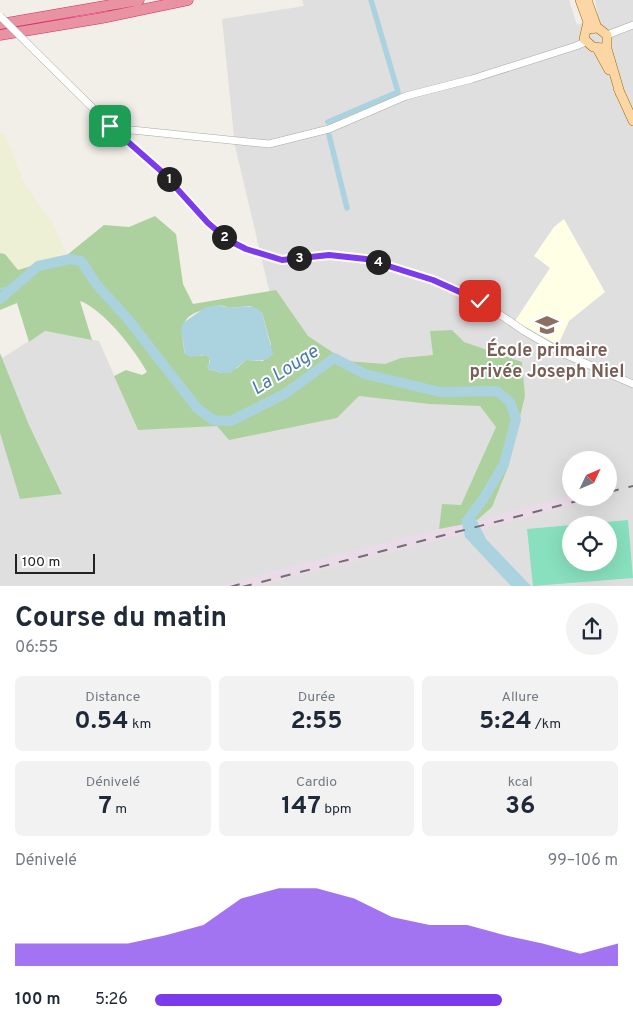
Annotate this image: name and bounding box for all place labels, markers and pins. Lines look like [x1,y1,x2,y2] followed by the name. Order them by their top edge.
[89,105,131,147] pin
[156,166,182,192] pin: 1
[212,224,236,250] pin: 2
[286,246,312,270] pin: 3
[366,250,390,274] pin: 4
[459,280,501,322] pin
[534,312,560,338] school or university icon: École primaire privée Joseph Niel
[470,338,624,384] place label: École primaire privée Joseph Niel

